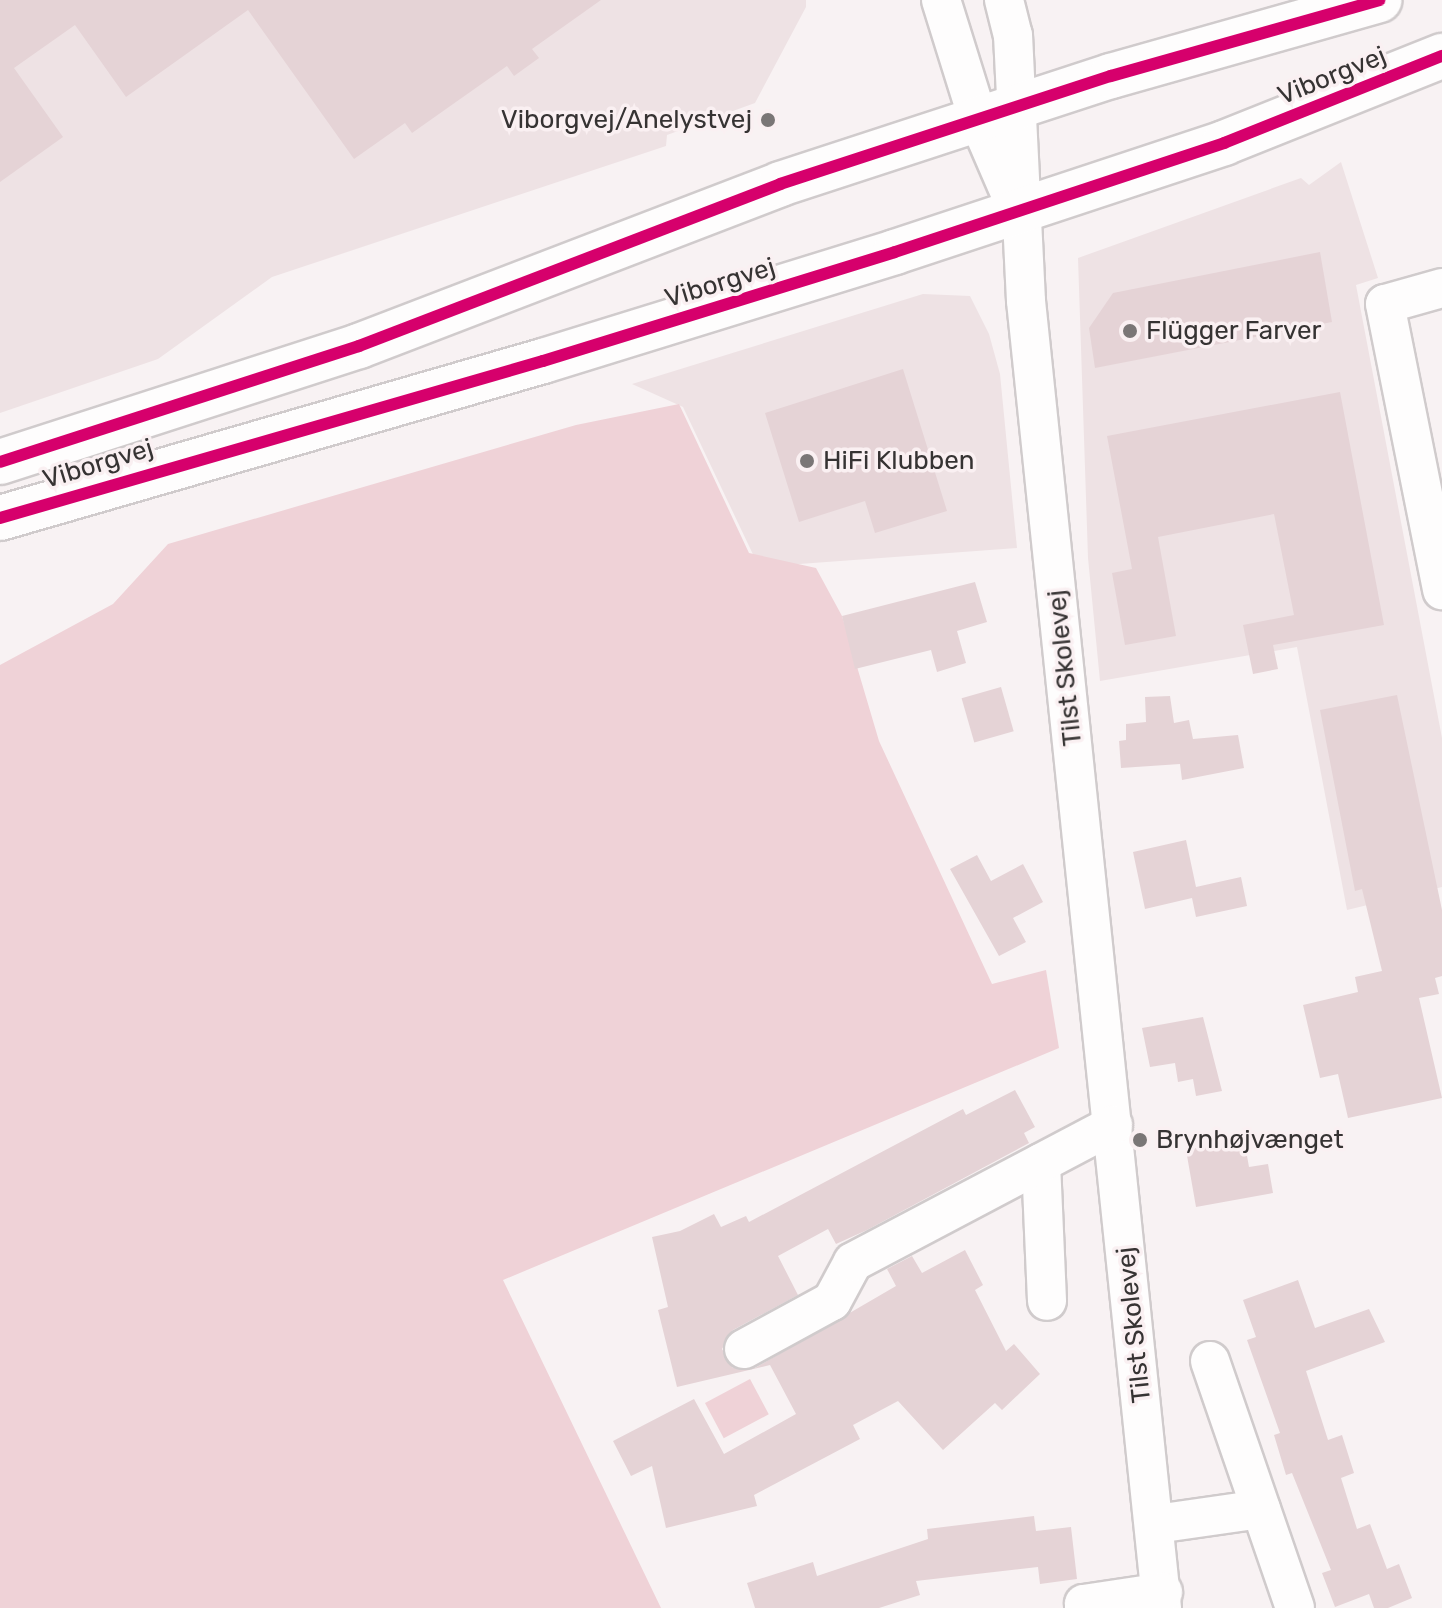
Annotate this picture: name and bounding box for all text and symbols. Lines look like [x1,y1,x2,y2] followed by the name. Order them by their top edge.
[1273,40,1391,112] street label: Viborgvej
[501,104,752,136] place label: Viborgvej/Anelystvej
[759,111,777,129] marker: Viborgvej/Anelystvej
[661,251,779,315] street label: Viborgvej
[1146,315,1322,347] place label: Flügger Farver
[1121,322,1139,340] marker: Flügger Farver
[39,432,157,496] street label: Viborgvej
[823,445,975,477] place label: HiFi Klubben
[798,452,816,470] marker: HiFi Klubben
[1041,588,1089,748] street label: Tilst Skolevej
[1156,1124,1344,1156] place label: Brynhøjvænget
[1131,1131,1149,1149] marker: Brynhøjvænget
[1110,1245,1158,1405] street label: Tilst Skolevej

